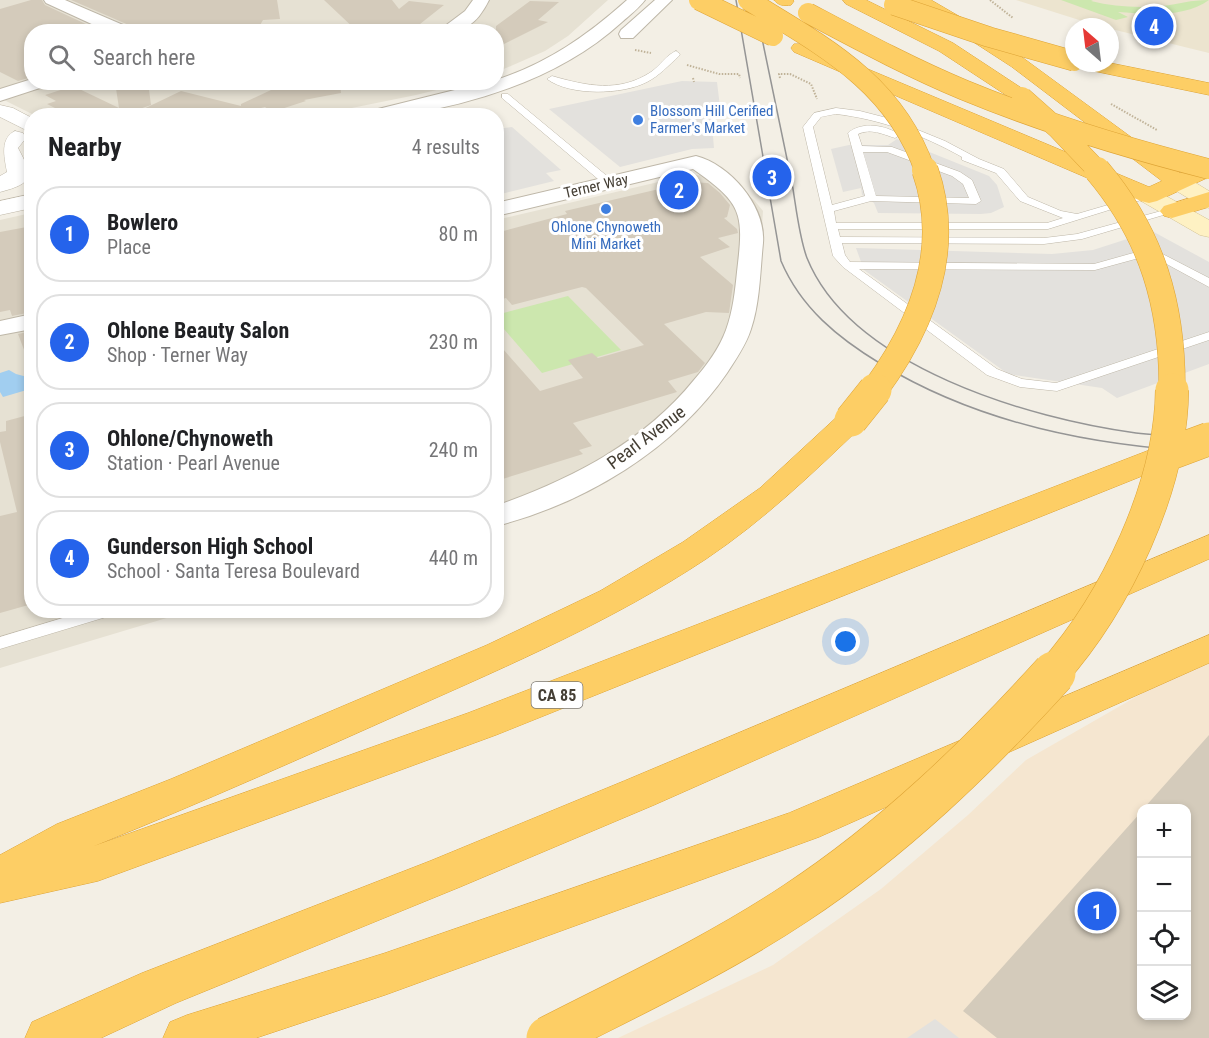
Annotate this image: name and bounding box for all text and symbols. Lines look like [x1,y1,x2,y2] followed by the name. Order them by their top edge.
[1134,3,1174,48] pin: 4
[1065,18,1119,72] north arrow
[24,24,504,90] search box
[45,41,78,74] icon: search
[93,45,195,70] text: Search here
[650,102,774,137] place label: Blossom Hill Cerified Farmer's Market
[631,113,645,127] marker: Blossom Hill Cerified Farmer's Market
[48,132,122,162] text: Nearby
[412,135,480,159] text: 4 results
[752,154,792,200] pin: 3
[660,168,698,213] pin: 2
[562,170,630,202] street label: Terner Way
[599,202,613,216] marker: Ohlone Chynoweth Mini Market
[107,210,178,235] text: Bowlero
[551,218,661,253] place label: Ohlone Chynoweth Mini Market
[64,222,75,246] text: 1
[439,222,478,246] text: 80 m
[107,235,151,259] text: Place
[107,318,289,343] text: Ohlone Beauty Salon
[64,330,75,354] text: 2
[429,330,478,354] text: 230 m
[107,343,248,367] text: Shop · Terner Way
[603,401,689,473] street label: Pearl Avenue
[107,426,273,451] text: Ohlone/Chynoweth
[64,438,75,462] text: 3
[429,438,478,462] text: 240 m
[107,451,280,475] text: Station · Pearl Avenue
[107,534,313,559] text: Gunderson High School
[64,546,75,570] text: 4
[429,546,478,570] text: 440 m
[107,559,360,583] text: School · Santa Teresa Boulevard
[831,627,860,656] your location
[532,682,582,708] road number: CA 85
[1137,804,1191,1020] map controls
[1137,804,1191,858] button: +
[1137,858,1191,912] button: −
[1078,888,1116,934] pin: 1
[1137,912,1191,966] button: locate
[1137,966,1191,1020] button: layers

